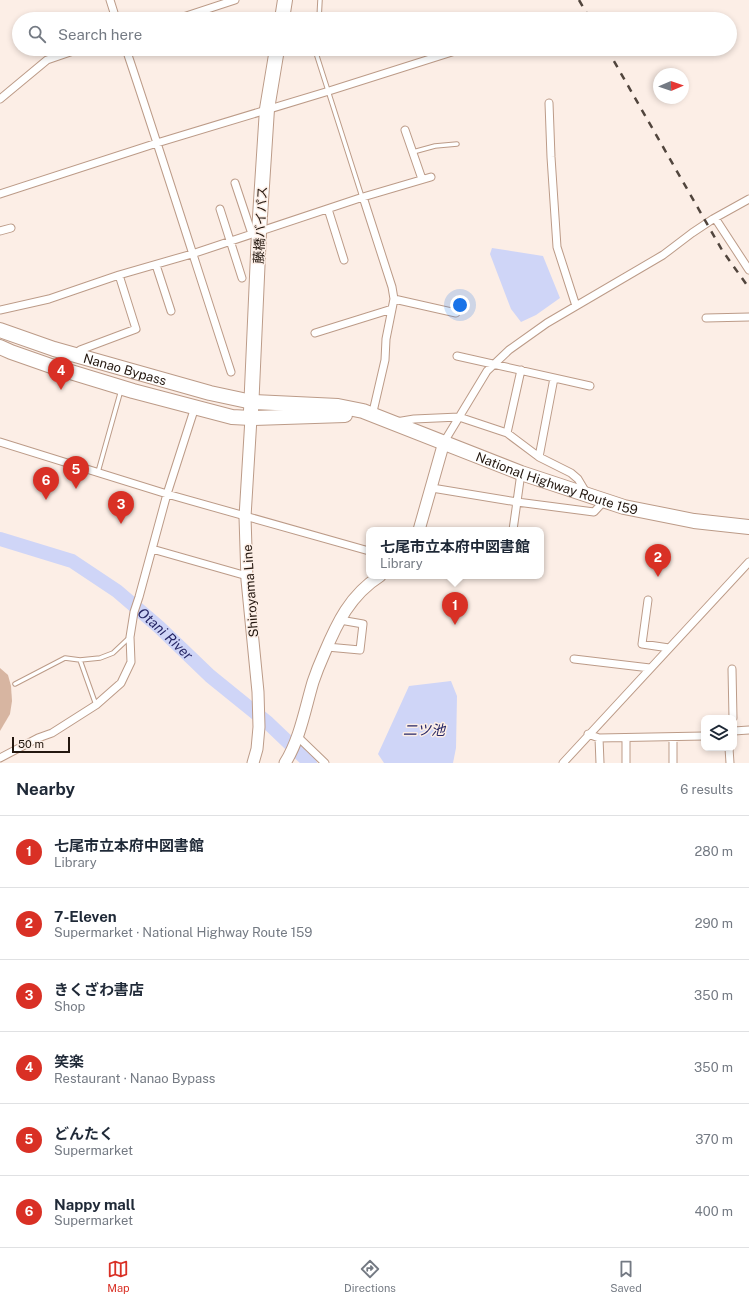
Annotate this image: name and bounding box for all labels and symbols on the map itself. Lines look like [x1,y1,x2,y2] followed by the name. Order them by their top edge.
[653,68,689,104] north arrow
[251,186,270,264] street label: 藤橋バイパス
[450,295,470,315] your location
[82,351,168,388] street label: Nanao Bypass
[48,357,74,390] pin: 4
[474,449,639,518] street label: National Highway Route 159
[63,456,89,489] pin: 5
[33,467,59,500] pin: 6
[108,491,134,524] pin: 3
[240,544,261,638] street label: Shiroyama Line
[645,544,671,577] pin: 2
[442,592,468,625] pin: 1
[135,604,197,664] water label: Otani River
[403,722,447,738] water label: 二ツ池
[12,735,70,754] scale bar

